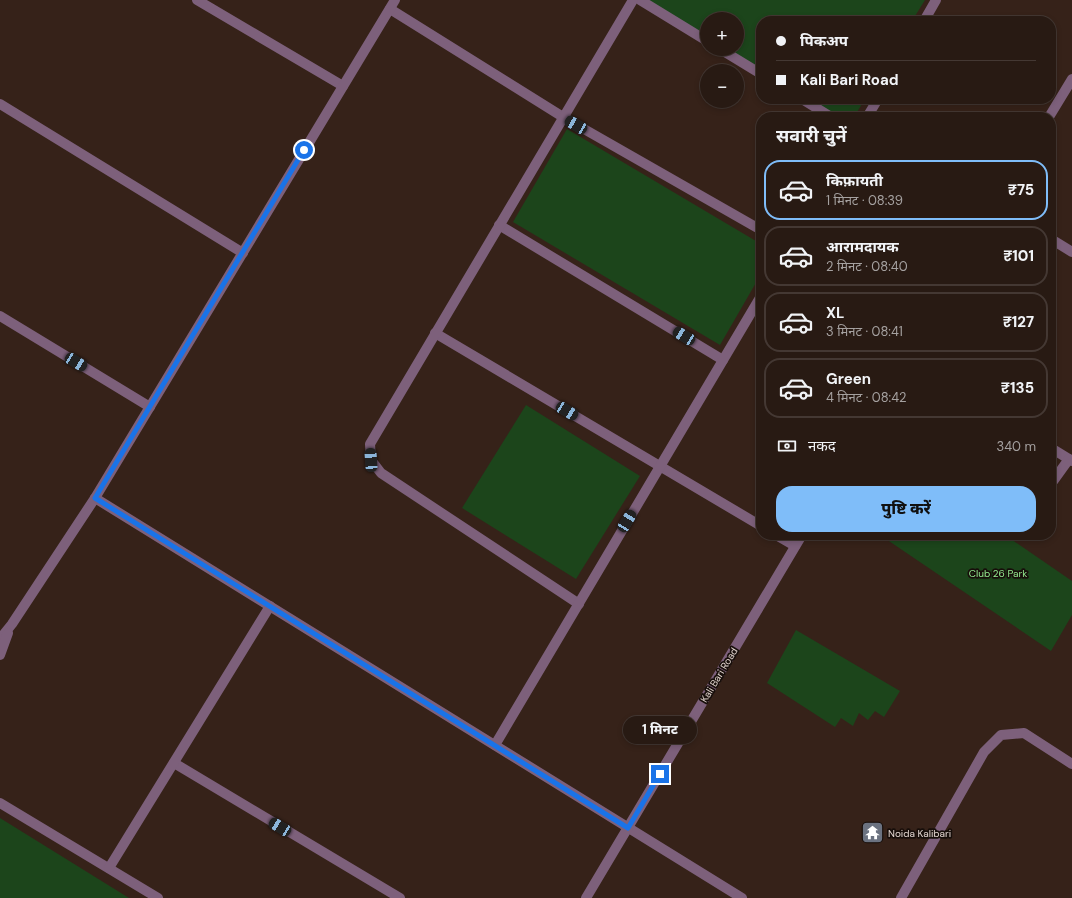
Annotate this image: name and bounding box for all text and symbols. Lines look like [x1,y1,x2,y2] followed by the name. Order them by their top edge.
[700,12,744,108] map controls
[700,12,744,56] button: +
[800,31,848,51] text: पिकअप
[700,64,744,108] button: −
[800,70,899,90] text: Kali Bari Road
[563,114,589,136] car
[776,124,846,148] text: सवारी चुनें
[295,141,313,159] route start
[826,171,883,191] text: किफ़ायती
[778,172,814,208] icon: car
[1008,180,1034,200] text: ₹75
[826,192,903,209] text: 1 मिनट · 08:39
[826,237,899,257] text: आरामदायक
[778,238,814,274] icon: car
[1003,246,1034,266] text: ₹101
[826,258,908,275] text: 2 मिनट · 08:40
[826,303,844,323] text: XL
[778,304,814,340] icon: car
[1003,312,1034,332] text: ₹127
[826,323,903,340] text: 3 मिनट · 08:41
[671,325,697,347] car
[63,351,89,373] car
[826,369,871,389] text: Green
[778,370,814,406] icon: car
[1001,378,1034,398] text: ₹135
[826,389,907,406] text: 4 मिनट · 08:42
[554,400,580,422] car
[776,435,798,457] icon: cash
[808,436,836,456] text: नकद
[996,438,1036,455] text: 340 m
[364,448,378,472] car
[776,486,1036,532] button: पुष्टि करें
[616,508,638,534] car
[969,567,1027,580] park label: Club 26 Park
[697,645,741,705] street label: Kali Bari Road
[623,716,697,744] callout: 1 मिनट
[642,721,678,738] text: 1 मिनट
[651,765,669,783] route end
[267,816,293,838] car
[860,820,886,846] temple icon: Noida Kalibari
[888,827,951,840] place label: Noida Kalibari

